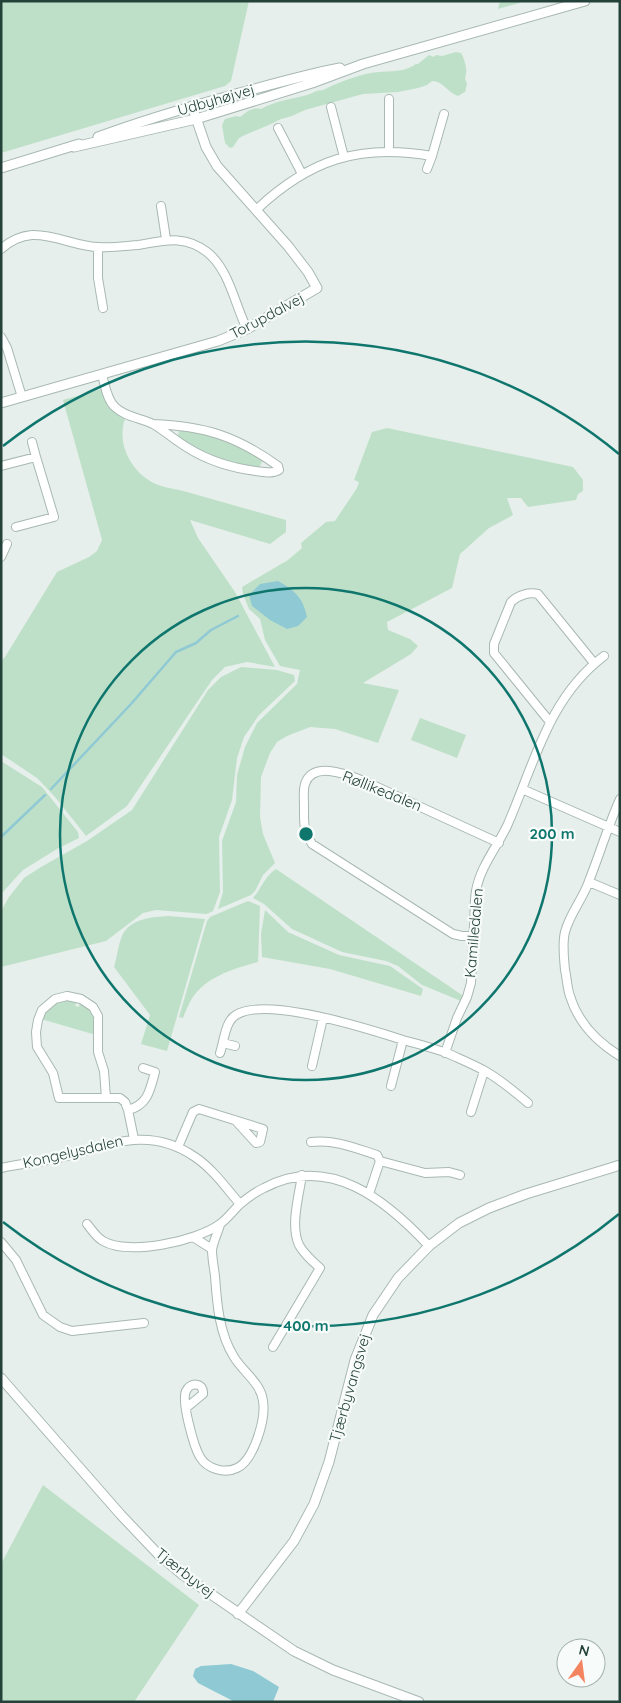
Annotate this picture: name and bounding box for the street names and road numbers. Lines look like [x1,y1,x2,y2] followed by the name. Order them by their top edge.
[175,79,257,120] street label: Udbyhøjvej
[226,288,307,343] street label: Torupdalvej
[340,766,425,815] street label: Røllikedalen
[460,887,487,979] street label: Kamilledalen
[21,1131,125,1172] street label: Kongelysdalen
[325,1331,374,1444] street label: Tjærbyvangsvej
[152,1543,219,1602] street label: Tjærbyvej

